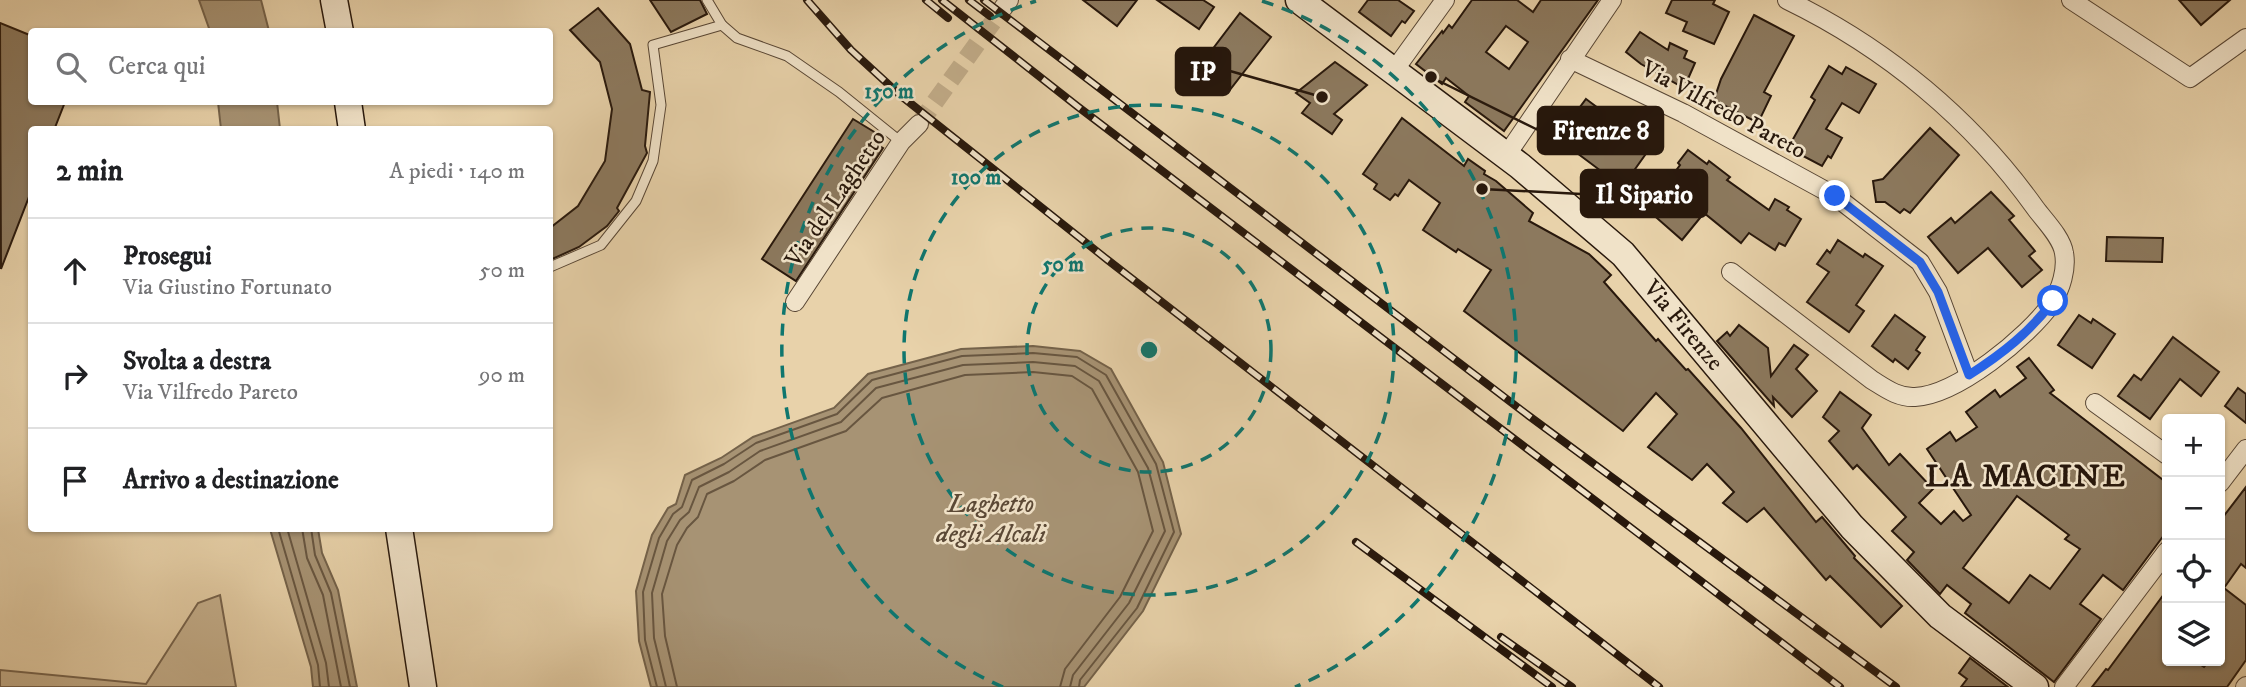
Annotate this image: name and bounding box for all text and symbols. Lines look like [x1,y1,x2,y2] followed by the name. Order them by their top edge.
[28,28,553,105] search box
[52,48,90,86] icon: search
[1176,48,1230,95] callout: IP
[108,50,206,83] text: Cerca qui
[1635,53,1811,166] street label: Via Vilfredo Pareto
[1190,56,1216,89] text: IP
[864,79,914,105] text: 150 m
[1538,107,1663,154] callout: Firenze 8
[1552,115,1650,148] text: Firenze 8
[778,124,893,274] street label: Via del Laghetto
[56,153,123,190] text: 2 min
[389,157,525,186] text: A piedi · 140 m
[951,165,1001,191] text: 100 m
[1581,170,1707,217] callout: Il Sipario
[1595,179,1693,212] text: Il Sipario
[1819,180,1850,211] route end
[123,240,212,273] text: Prosegui
[56,252,94,290] icon: ahead
[1041,252,1084,278] text: 50 m
[479,256,525,285] text: 50 m
[123,273,332,302] text: Via Giustino Fortunato
[1636,273,1730,377] street label: Via Firenze
[2037,285,2068,316] route start
[1137,338,1161,362] centre of rings
[123,345,271,378] text: Svolta a destra
[56,357,94,395] icon: right
[479,361,525,390] text: 90 m
[123,378,298,407] text: Via Vilfredo Pareto
[2162,414,2225,666] map controls
[2162,414,2225,477] button: +
[1925,457,2127,497] district label: LA MACINE
[56,462,94,500] icon: arrive
[123,464,339,497] text: Arrivo a destinazione
[2162,477,2225,540] button: −
[935,488,1048,551] water label: Laghetto degli Alcali
[2162,540,2225,603] button: locate
[2162,603,2225,666] button: layers

